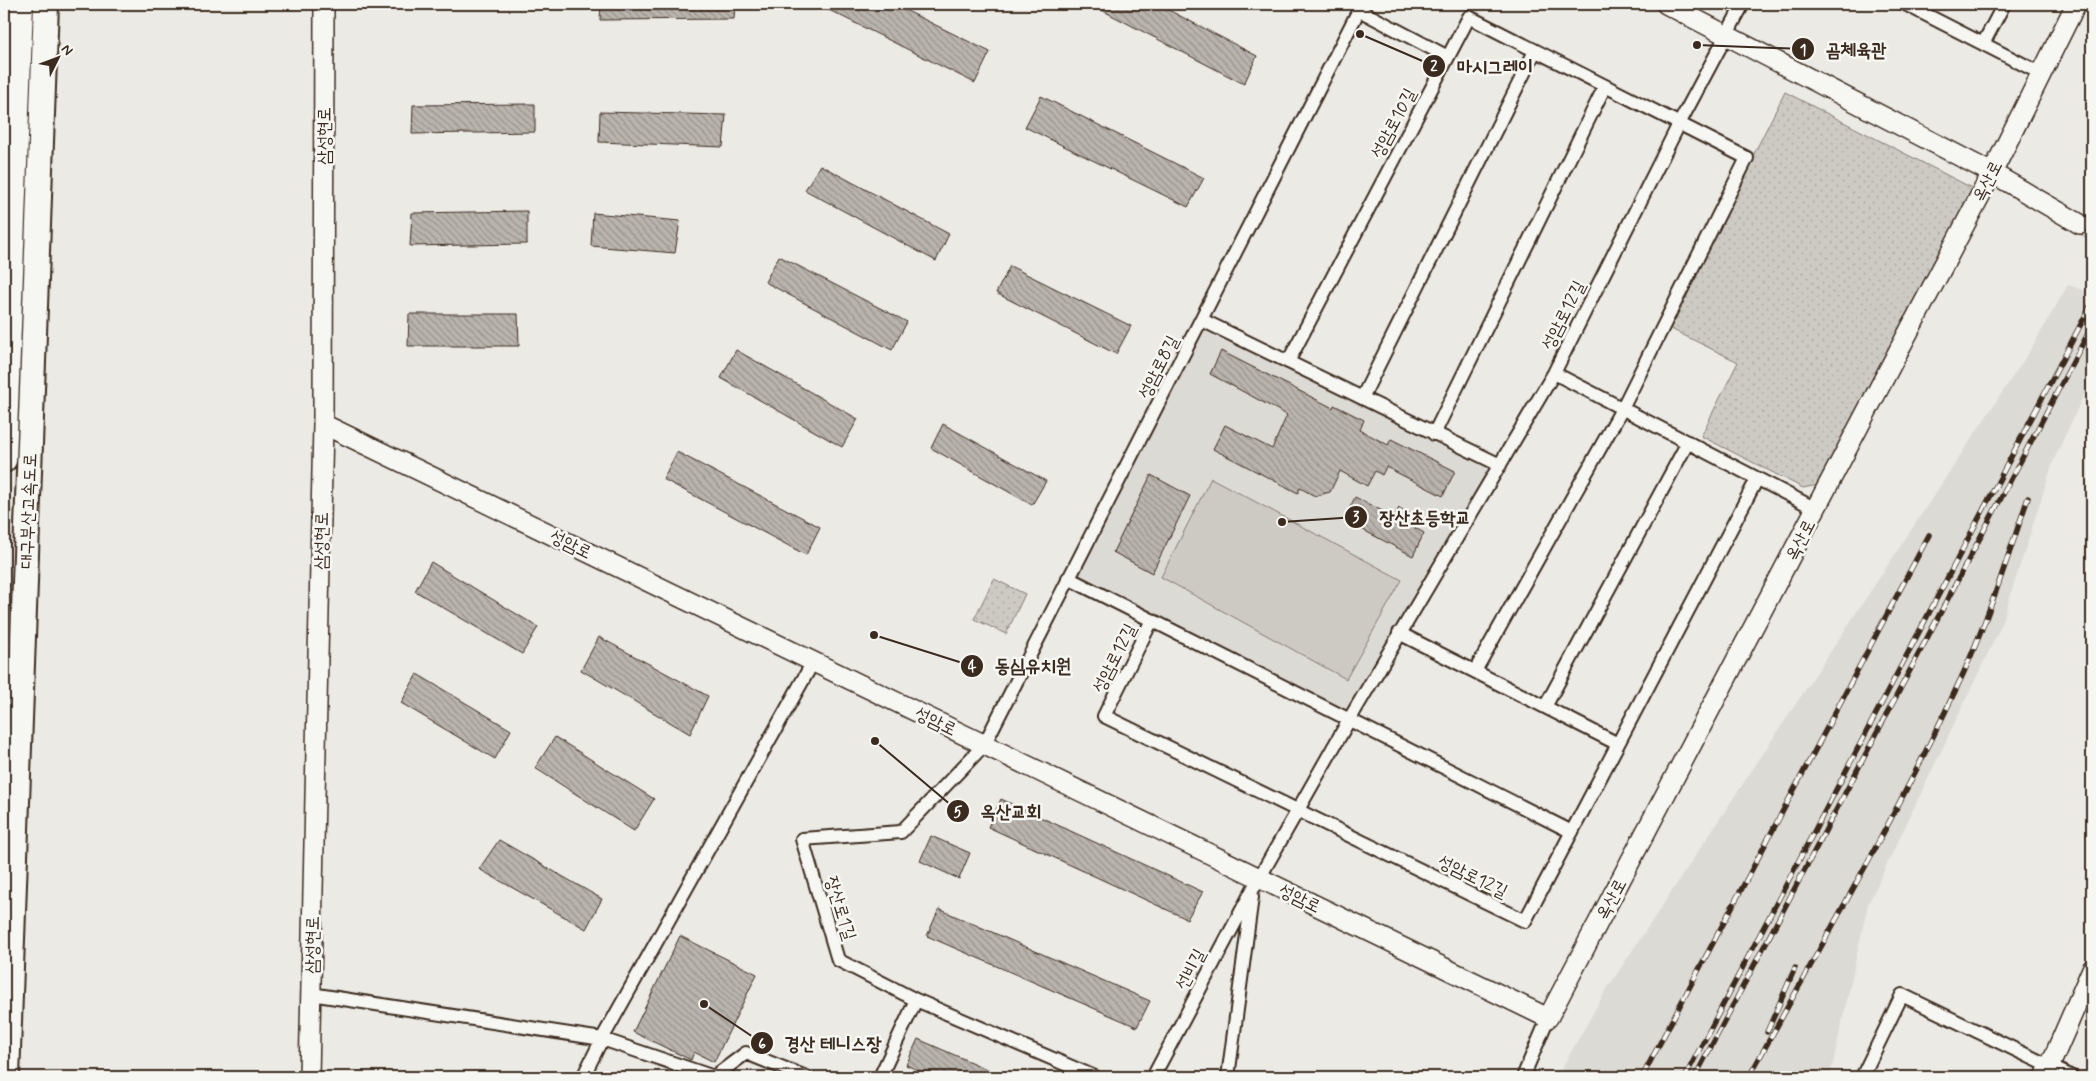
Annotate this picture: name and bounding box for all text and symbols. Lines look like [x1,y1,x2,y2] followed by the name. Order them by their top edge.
[32,32,82,82] north arrow
[1790,32,1896,66] callout: 곰체육관
[1825,38,1887,63] text: 곰체육관
[57,40,77,59] text: N
[1800,41,1806,61] text: 1
[1422,49,1543,83] callout: 마시그레이
[1457,55,1533,80] text: 마시그레이
[1430,57,1438,77] text: 2
[1365,84,1423,163] street label: 성암로10길
[313,107,337,165] street label: 삼성현로
[1967,157,2008,206] street label: 옥산로
[1536,276,1592,354] street label: 성암로12길
[1133,331,1185,403] street label: 성암로8길
[15,453,43,569] street label: 대구부산고속도로
[1344,500,1481,534] callout: 장산초등학교
[1379,506,1471,531] text: 장산초등학교
[1353,508,1360,528] text: 3
[309,512,335,570] street label: 삼성현로
[1780,516,1821,565] street label: 옥산로
[546,525,595,565] street label: 성암로
[1087,619,1143,697] street label: 성암로12길
[959,649,1081,683] callout: 동심유치원
[995,654,1071,679] text: 동심유치원
[968,657,977,677] text: 4
[911,702,960,742] street label: 성암로
[946,794,1052,828] callout: 옥산교회
[980,800,1042,825] text: 옥산교회
[953,803,963,823] text: 5
[1434,850,1512,904] street label: 성암로12길
[819,873,861,944] street label: 장산로1길
[1591,875,1633,924] street label: 옥산로
[1275,879,1324,919] street label: 성암로
[300,916,326,974] street label: 삼성현로
[1170,944,1212,994] street label: 선비길
[750,1026,892,1060] callout: 경산 테니스장
[785,1032,882,1057] text: 경산 테니스장
[758,1035,766,1055] text: 6

